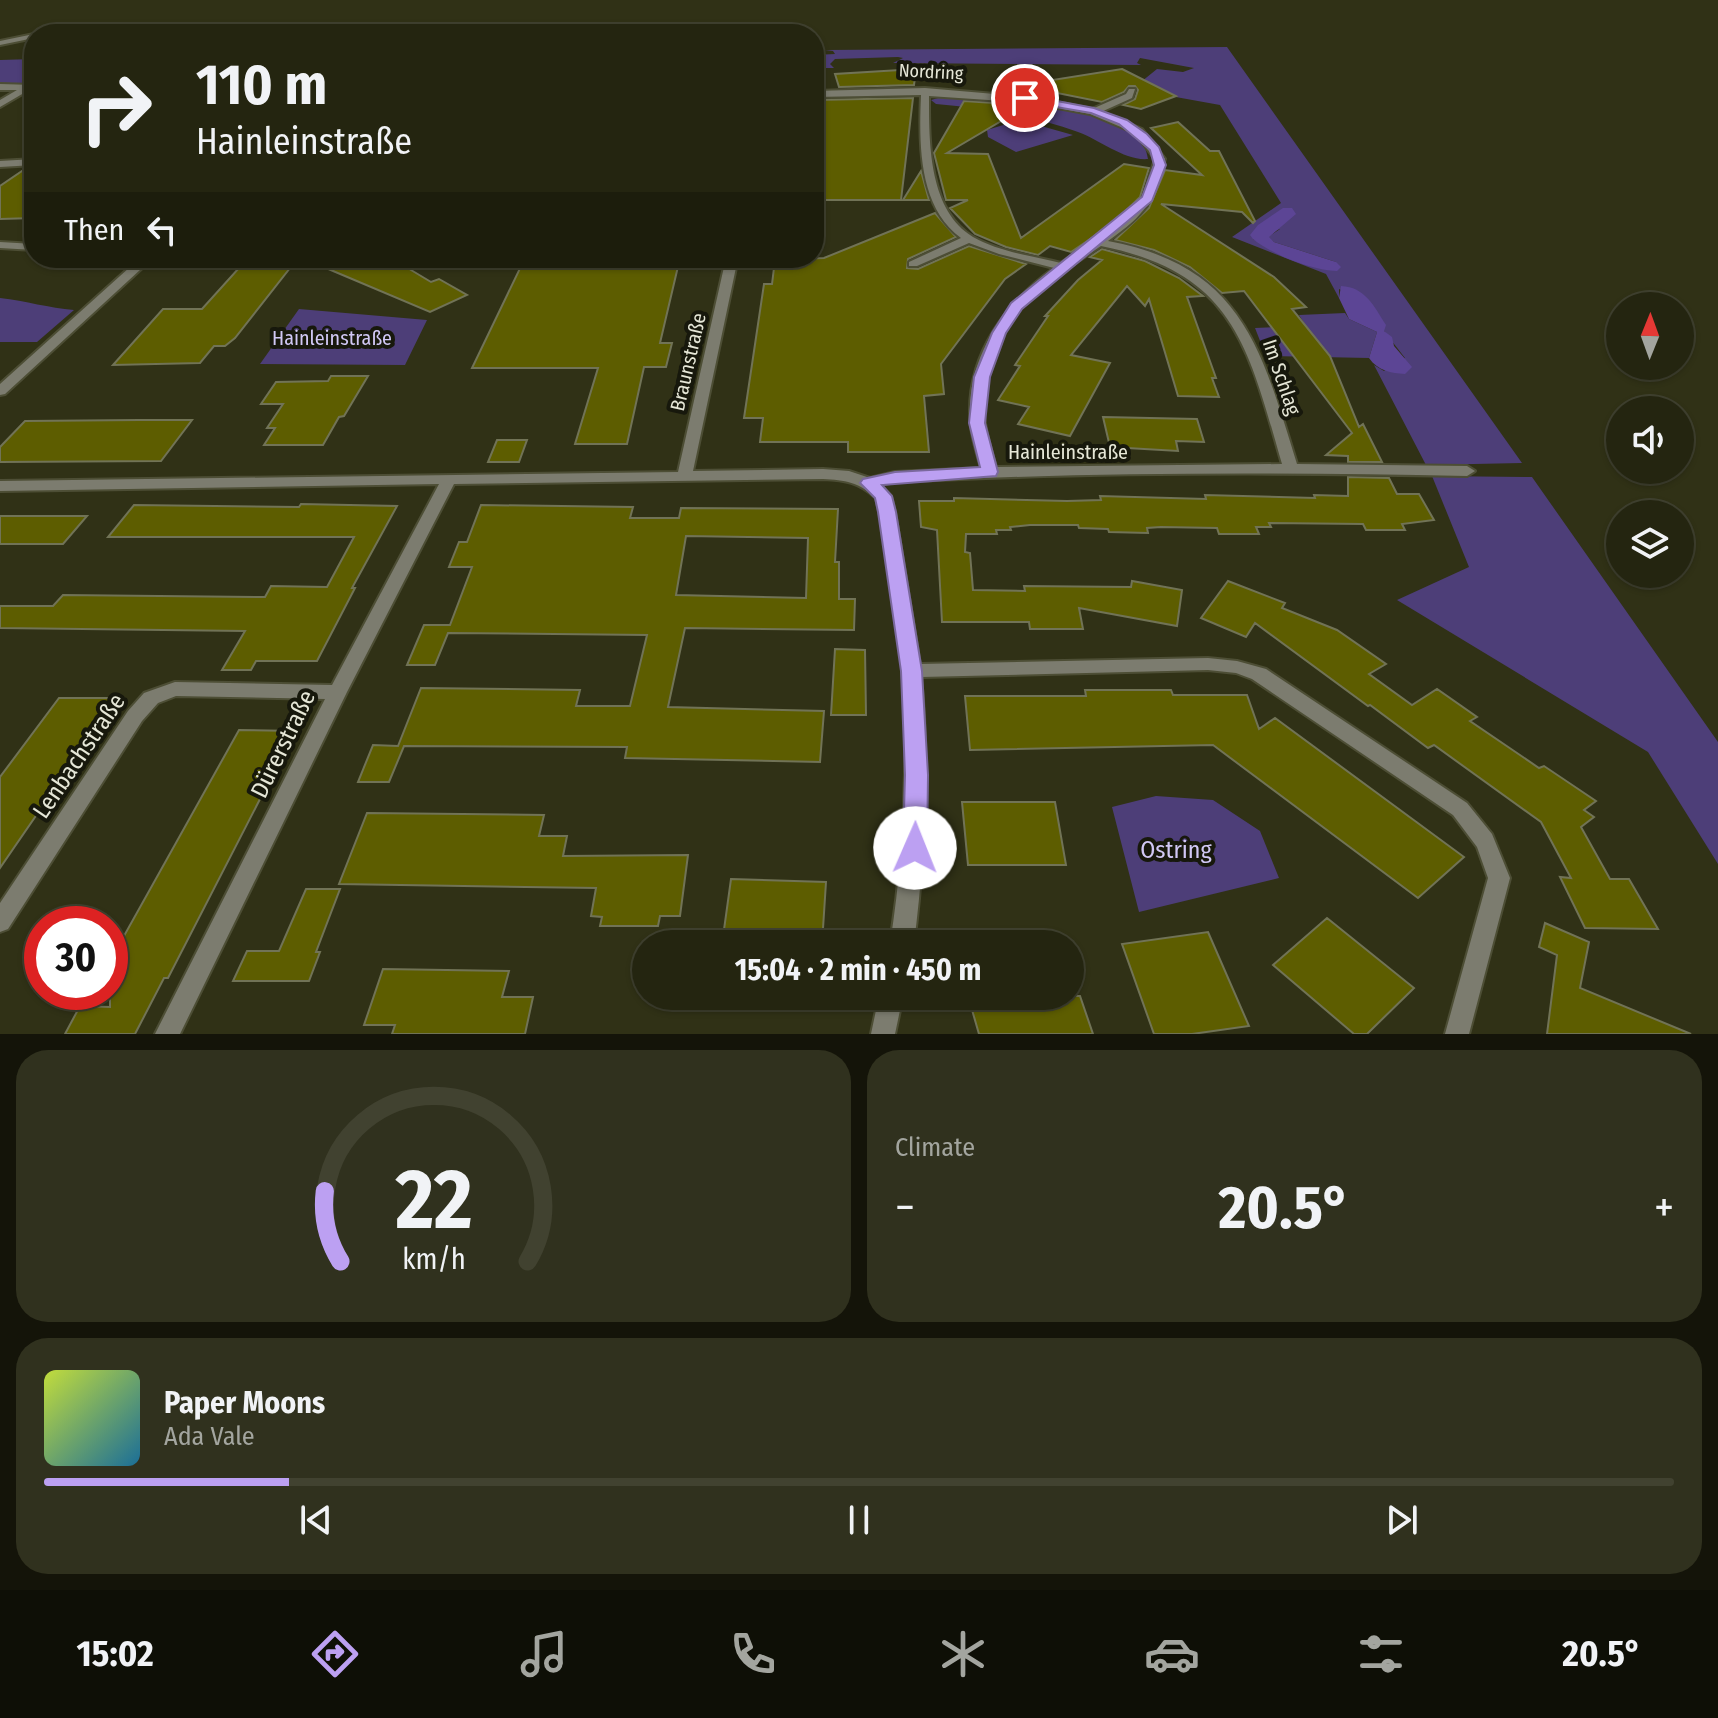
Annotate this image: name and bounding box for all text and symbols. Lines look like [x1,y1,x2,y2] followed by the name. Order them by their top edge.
[196,52,327,119] text: 110 m
[64,56,168,160] icon: right
[898,59,964,85] street label: Nordring
[991,64,1059,132] pin
[1003,76,1047,120] icon: arrive
[196,120,412,164] text: Hainleinstraße
[140,208,184,252] icon: left
[64,212,124,248] text: Then
[1606,292,1694,380] north arrow
[1606,292,1694,588] map controls
[665,311,711,413] street label: Braunstraße
[272,326,392,350] park label: Hainleinstraße
[1258,336,1306,419] street label: Im Schlag
[1606,396,1694,484] button: sound
[1008,440,1128,464] street label: Hainleinstraße
[1606,500,1694,588] button: layers
[245,686,321,802] street label: Dürerstraße
[27,688,131,824] street label: Lenbachstraße
[873,806,957,890] position arrow
[1140,836,1212,864] park label: Ostring
[24,906,128,1010] speed limit sign: 30
[735,952,981,988] text: 15:04 · 2 min · 450 m
[895,1132,975,1163] text: Climate
[394,1150,472,1250] text: 22
[1219,1172,1350,1244] text: 20.5°
[895,1181,915,1234] text: −
[1654,1181,1674,1234] text: +
[402,1242,465,1277] text: km/h
[164,1385,325,1421] text: Paper Moons
[164,1421,255,1452] text: Ada Vale
[294,1498,338,1542] icon: previous
[837,1498,881,1542] icon: pause
[1380,1498,1424,1542] icon: next
[307,1626,363,1682] icon: directions
[516,1626,572,1682] icon: music
[725,1626,781,1682] icon: phone
[935,1626,991,1682] icon: climate
[1144,1626,1200,1682] icon: car
[1353,1626,1409,1682] icon: filters
[77,1632,154,1676] text: 15:02
[1562,1632,1641,1676] text: 20.5°

